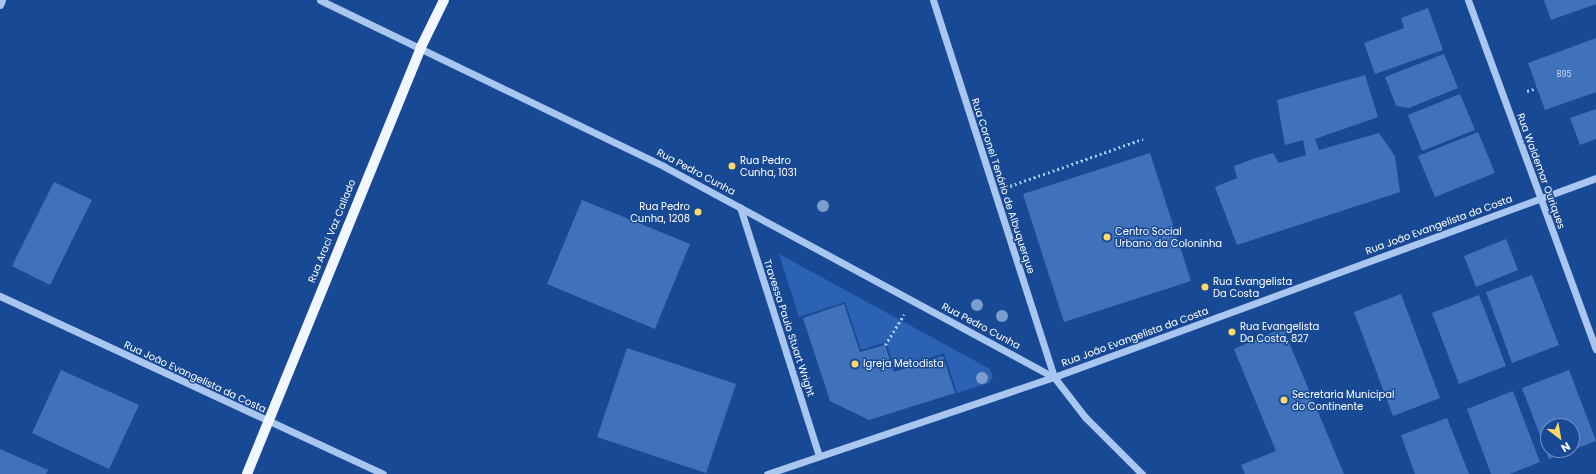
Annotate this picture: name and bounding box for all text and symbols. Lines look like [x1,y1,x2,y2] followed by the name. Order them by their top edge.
[1556,70,1572,80] house number: 895
[969,97,1037,275] street label: Rua Coronel Tenório de Albuquerque
[1514,111,1568,231] street label: Rua Waldemar Ouriques
[655,146,737,198] street label: Rua Pedro Cunha
[740,154,797,178] place label: Rua Pedro Cunha, 1031
[727,161,737,171] marker: Rua Pedro Cunha, 1031
[306,178,358,284] street label: Rua Araci Vaz Callado
[1364,193,1514,257] street label: Rua João Evangelista da Costa
[630,200,690,224] place label: Rua Pedro Cunha, 1208
[693,207,703,217] marker: Rua Pedro Cunha, 1208
[1115,225,1222,248] place label: Centro Social Urbano da Coloninha
[1102,232,1112,242] marker: Centro Social Urbano da Coloninha
[761,258,817,398] street label: Travessa Paulo Stuart Wright
[1213,275,1292,298] place label: Rua Evangelista Da Costa
[1200,282,1210,292] marker: Rua Evangelista Da Costa
[940,300,1022,352] street label: Rua Pedro Cunha
[1060,305,1210,369] street label: Rua João Evangelista da Costa
[1240,320,1319,344] place label: Rua Evangelista Da Costa, 827
[1227,327,1237,337] marker: Rua Evangelista Da Costa, 827
[122,339,268,415] street label: Rua João Evangelista da Costa
[863,358,944,370] place label: Igreja Metodista
[850,359,860,369] marker: Igreja Metodista
[1292,388,1394,412] place label: Secretaria Municipal do Continente
[1279,395,1289,405] marker: Secretaria Municipal do Continente
[1540,418,1580,458] north arrow
[1558,438,1573,456] text: N

